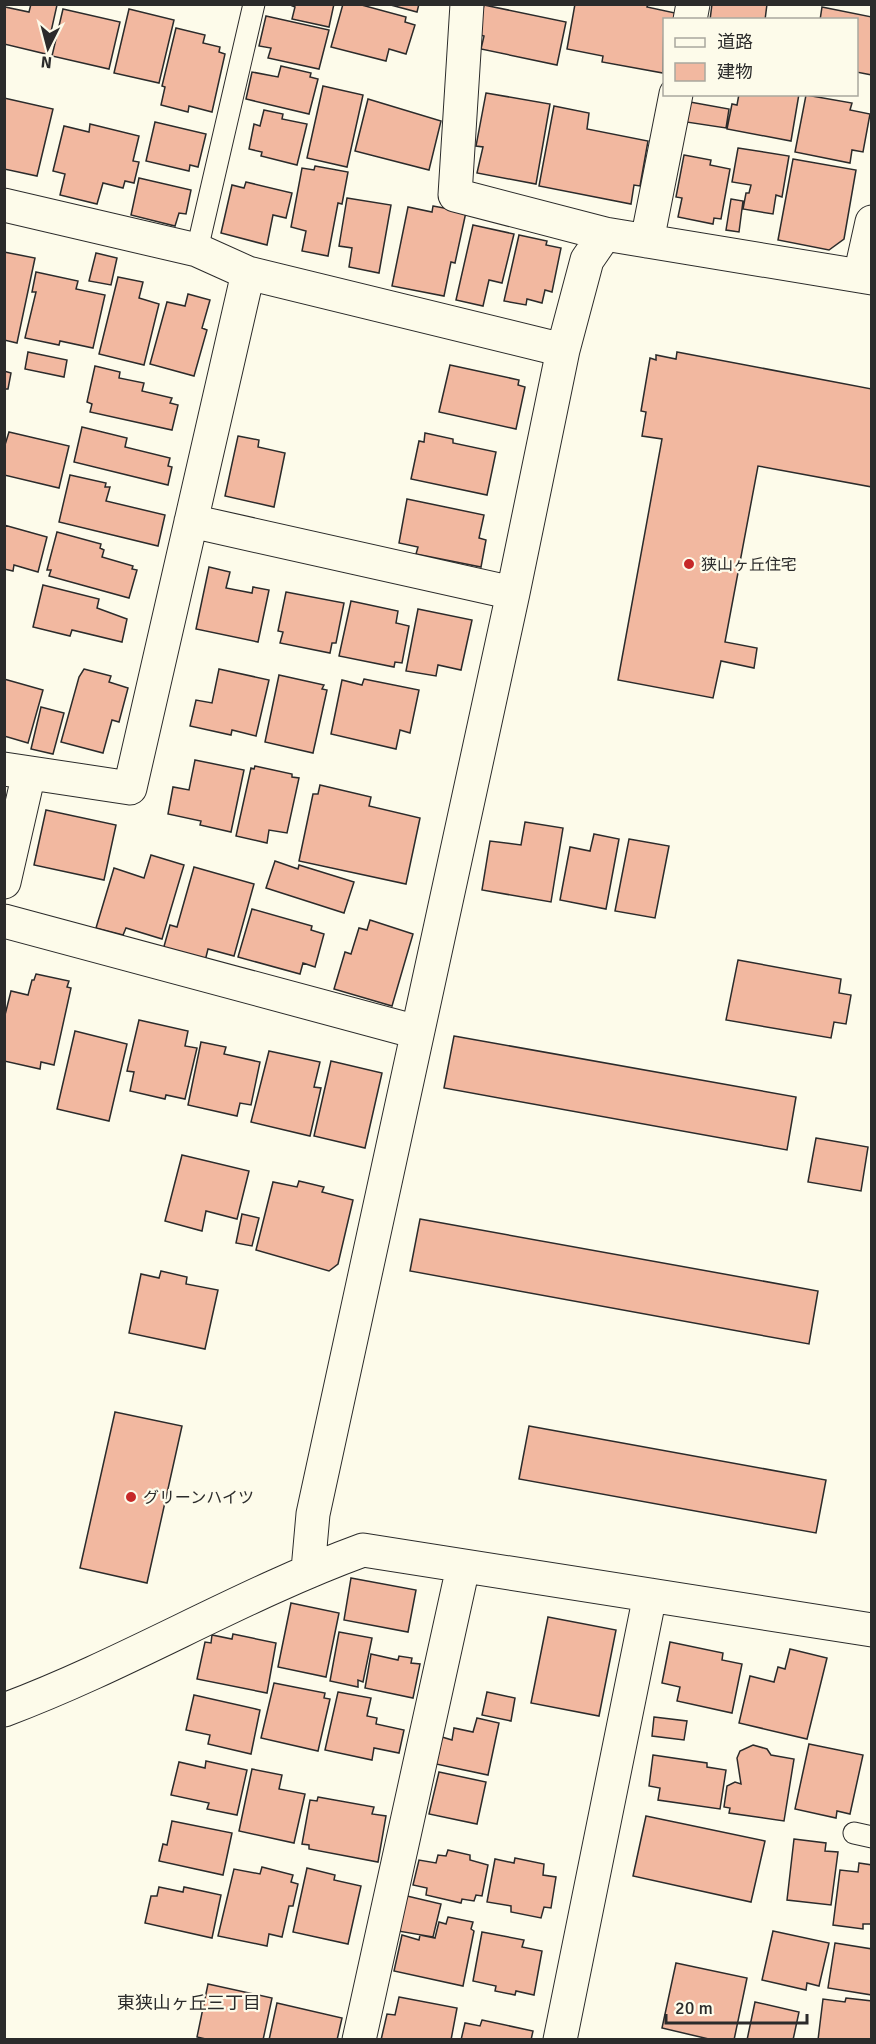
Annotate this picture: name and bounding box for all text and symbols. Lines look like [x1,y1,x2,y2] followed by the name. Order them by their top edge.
[18,18,78,78] north arrow
[663,18,858,96] legend
[717,31,753,53] text: 道路
[40,51,53,72] text: N
[717,61,753,83] text: 建物
[701,555,797,575] place label: 狭山ヶ丘住宅
[682,557,696,571] marker: 狭山ヶ丘住宅
[143,1488,254,1508] place label: グリーンハイツ
[124,1490,138,1504] marker: グリーンハイツ
[666,1987,807,2025] scale bar
[117,1992,261,2014] district label: 東狭山ヶ丘三丁目
[675,1997,713,2019] text: 20 m

